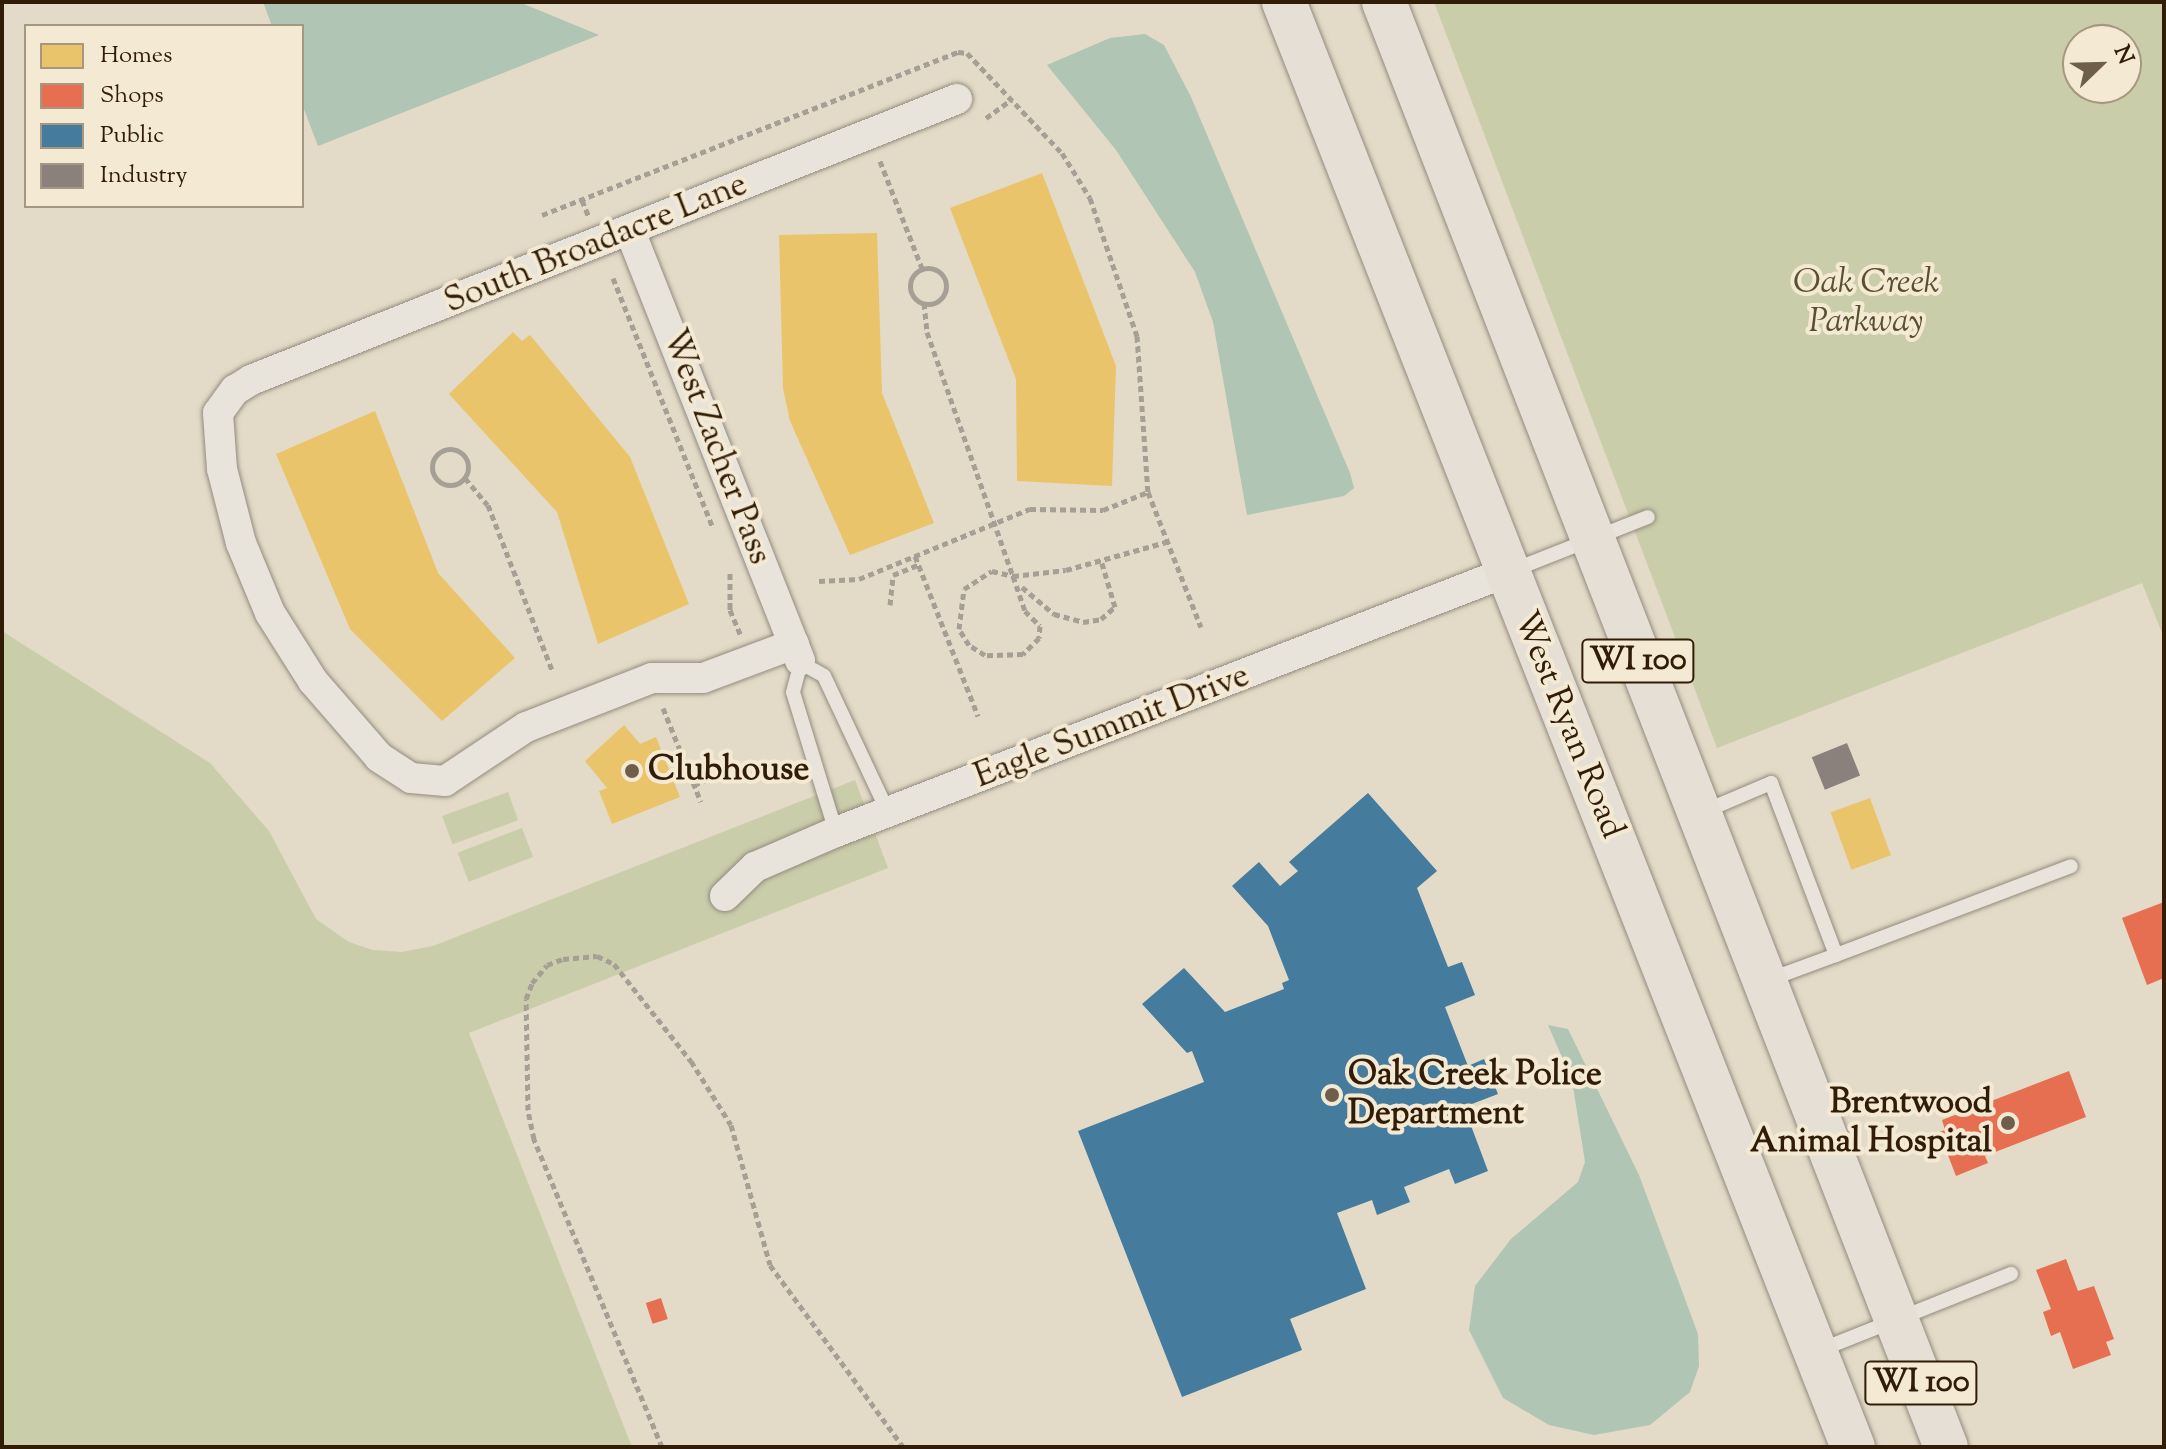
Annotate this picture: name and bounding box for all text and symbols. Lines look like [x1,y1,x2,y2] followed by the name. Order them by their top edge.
[24,24,304,208] legend
[2062,24,2142,104] north arrow
[100,39,172,73] text: Homes
[2104,41,2140,70] text: N
[100,79,164,113] text: Shops
[100,119,164,153] text: Public
[100,159,188,193] text: Industry
[439,165,753,323] street label: South Broadacre Lane
[1793,263,1939,342] park label: Oak Creek Parkway
[652,324,780,570] street label: West Zacher Pass
[1504,605,1632,845] street label: West Ryan Road
[1580,633,1696,689] road number: WI 100
[969,656,1255,798] street label: Eagle Summit Drive
[648,751,809,791] place label: Clubhouse
[623,762,641,780] marker: Clubhouse
[1348,1055,1602,1134] place label: Oak Creek Police Department
[1750,1083,1992,1162] place label: Brentwood Animal Hospital
[1323,1086,1341,1104] marker: Oak Creek Police Department
[1999,1114,2017,1132] marker: Brentwood Animal Hospital
[1863,1355,1979,1411] road number: WI 100

